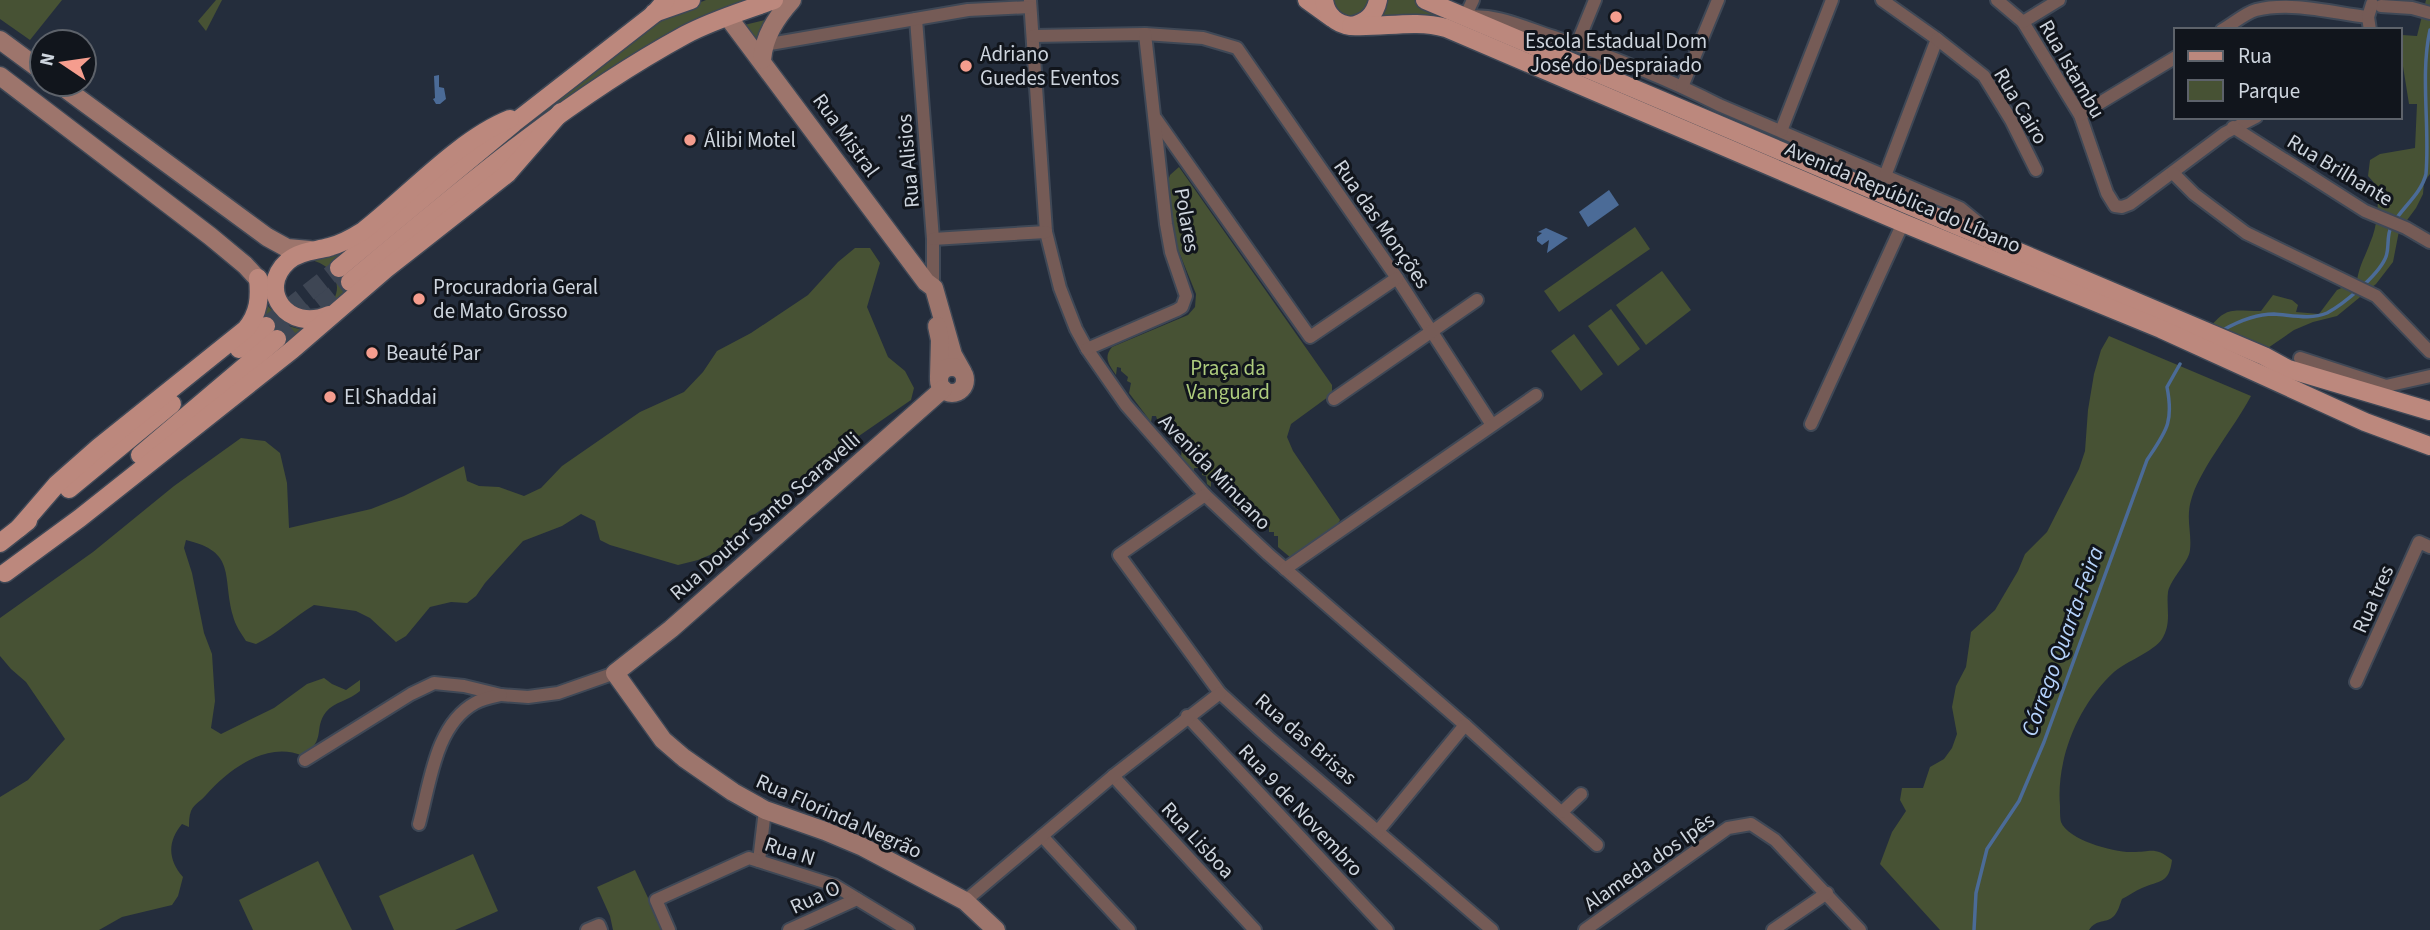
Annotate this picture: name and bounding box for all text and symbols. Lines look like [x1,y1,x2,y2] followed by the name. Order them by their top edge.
[1608,9,1624,25] marker: Escola Estadual Dom José do Despraiado
[2032,14,2112,124] street label: Rua Istambu
[1525,26,1707,80] place label: Escola Estadual Dom José do Despraiado
[28,28,98,98] north arrow
[2174,28,2402,119] legend
[980,39,1120,93] place label: Adriano Guedes Eventos
[2238,41,2272,71] text: Rua
[33,50,62,69] text: N
[958,58,974,74] marker: Adriano Guedes Eventos
[1986,62,2056,150] street label: Rua Cairo
[2238,76,2300,106] text: Parque
[805,87,887,183] street label: Rua Mistral
[889,113,927,209] street label: Rua Alisios
[704,125,796,155] place label: Álibi Motel
[2281,126,2399,214] street label: Rua Brilhante
[682,132,698,148] marker: Álibi Motel
[1781,134,2025,260] street label: Avenida República do Líbano
[1326,153,1438,295] street label: Rua das Monções
[1167,185,1207,255] street label: Polares
[433,272,598,326] place label: Procuradoria Geral de Mato Grosso
[411,291,427,307] marker: Procuradoria Geral de Mato Grosso
[386,338,481,368] place label: Beauté Par
[364,345,380,361] marker: Beauté Par
[1186,353,1270,407] park label: Praça da Vanguard
[344,382,437,412] place label: El Shaddai
[322,389,338,405] marker: El Shaddai
[1152,407,1278,537] street label: Avenida Minuano
[663,425,867,607] street label: Rua Doutor Santo Scaravelli
[2013,542,2112,741] water label: Córrego Quarta-Feira
[2345,560,2401,638] street label: Rua tres
[1248,686,1364,792] street label: Rua das Brisas
[1232,737,1370,883] street label: Rua 9 de Novembro
[751,766,927,866] street label: Rua Florinda Negrão
[1154,795,1242,885] street label: Rua Lisboa
[1577,805,1721,918] street label: Alameda dos Ipês
[761,829,819,873] street label: Rua N
[785,872,845,922] street label: Rua O

